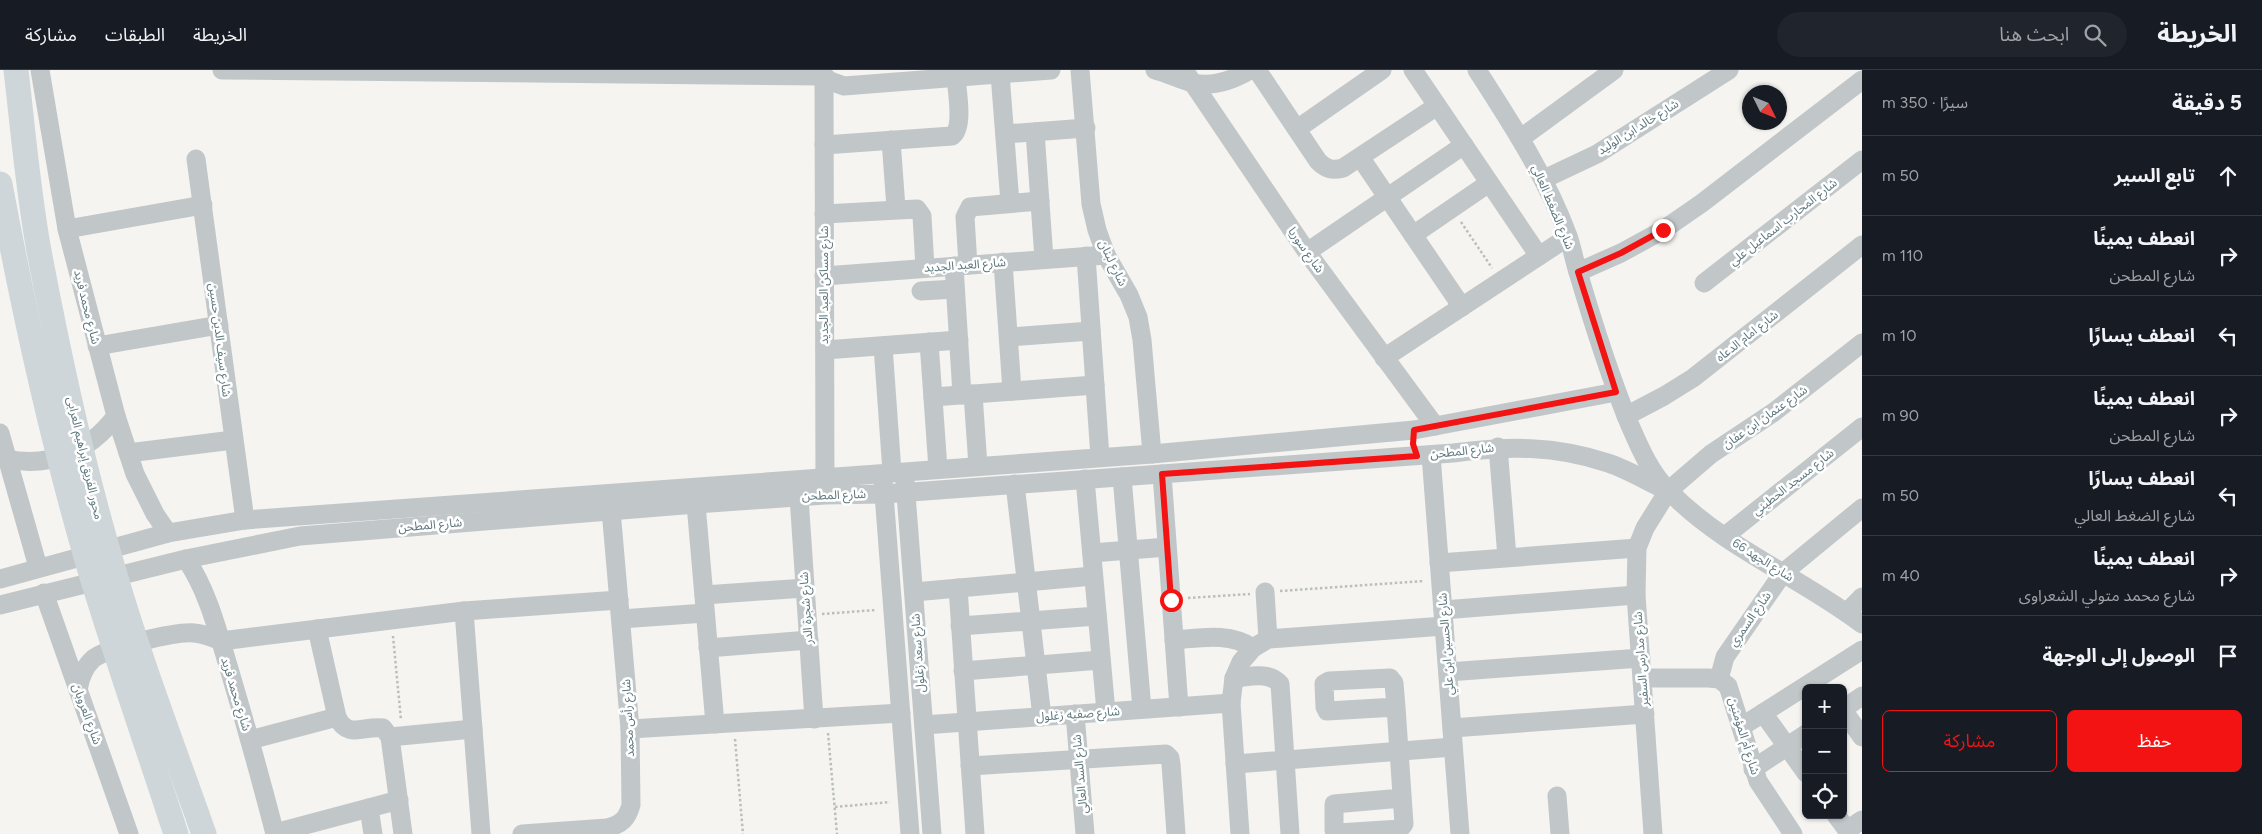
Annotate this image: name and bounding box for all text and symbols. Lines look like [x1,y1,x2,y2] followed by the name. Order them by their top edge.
[1777,12,2127,57] search box
[2157,19,2237,48] text: الخريطة
[2081,21,2109,49] icon: search
[1999,23,2069,46] text: ابحث هنا
[25,24,77,46] text: مشاركة
[105,24,165,46] text: الطبقات
[193,24,247,46] text: الخريطة
[1742,85,1787,130] north arrow
[2172,90,2242,115] text: 5 دقيقة
[1882,93,1968,112] text: سيرًا · 350 m
[1595,96,1682,159] street label: شارع خالد ابن الوليد
[2214,162,2242,190] icon: ahead
[1526,163,1577,253] street label: شارع الضغط العالي
[2114,164,2195,187] text: تابع السير
[1882,166,1919,185] text: 50 m
[1726,176,1841,271] street label: شارع المحارب اسماعيل علي
[1652,219,1675,242] route end
[1284,224,1327,277] street label: شارع سوريا
[817,226,833,344] street label: شارع مساكن العبد الجديد
[2093,227,2195,250] text: انعطف يمينًا
[1094,238,1130,289] street label: شارع لبنان
[2214,242,2242,270] icon: right
[1882,246,1923,265] text: 110 m
[924,255,1007,277] street label: شارع العبد الجديد
[2109,266,2195,285] text: شارع المطحن
[69,268,103,346] street label: شارع محمد فريد
[204,282,234,398] street label: شارع سيف الدين حسين
[1713,308,1782,366] street label: شارع امام الدعاه
[2214,322,2242,350] icon: left
[2088,324,2195,347] text: انعطف يسارًا
[1882,326,1916,345] text: 10 m
[1720,383,1811,453] street label: شارع عثمان ابن عفان
[2093,387,2195,410] text: انعطف يمينًا
[62,395,106,521] street label: محور الفريق إبراهيم العرابى
[2214,402,2242,430] icon: right
[1882,406,1919,425] text: 90 m
[2109,426,2195,445] text: شارع المطحن
[1429,441,1495,463] street label: شارع المطحن
[1750,446,1838,520] street label: شارع مسجد الحطيني
[2088,467,2195,490] text: انعطف يسارًا
[2214,482,2242,510] icon: left
[1882,486,1919,505] text: 50 m
[802,487,866,505] street label: شارع المطحن
[2074,506,2195,525] text: شارع الضغط العالي
[397,515,463,537] street label: شارع المطحن
[1729,536,1796,586] street label: شارع الجهد 66
[2093,547,2195,570] text: انعطف يمينًا
[2214,562,2242,590] icon: right
[1882,566,1920,585] text: 40 m
[796,571,818,646] street label: شارع شجرة الدر
[2019,586,2195,605] text: شارع محمد متولي الشعراوى
[1160,589,1183,612] route start
[1726,589,1776,651] street label: شارع السمري
[1435,592,1459,696] street label: شارع الحسين ابن علي
[1631,611,1653,708] street label: شارع مدارس السفير
[908,613,930,693] street label: شارع سعد زغلول
[2214,642,2242,670] icon: arrive
[2042,644,2195,667] text: الوصول إلى الوجهة
[216,655,254,733] street label: شارع محمد فريد
[618,679,639,757] street label: شارع رأس محمد
[68,682,104,747] street label: شارع العروبان
[1802,684,1847,819] map controls
[1802,684,1847,729] button: +
[1724,695,1763,777] street label: شارع أم المؤمنين
[1036,704,1121,726] street label: شارع صفيه زغلول
[1882,710,2057,772] button: مشاركة
[2067,710,2242,772] button: حفظ
[1802,729,1847,774] button: −
[1070,734,1093,814] street label: شارع السد العالي
[1802,774,1847,819] button: locate

